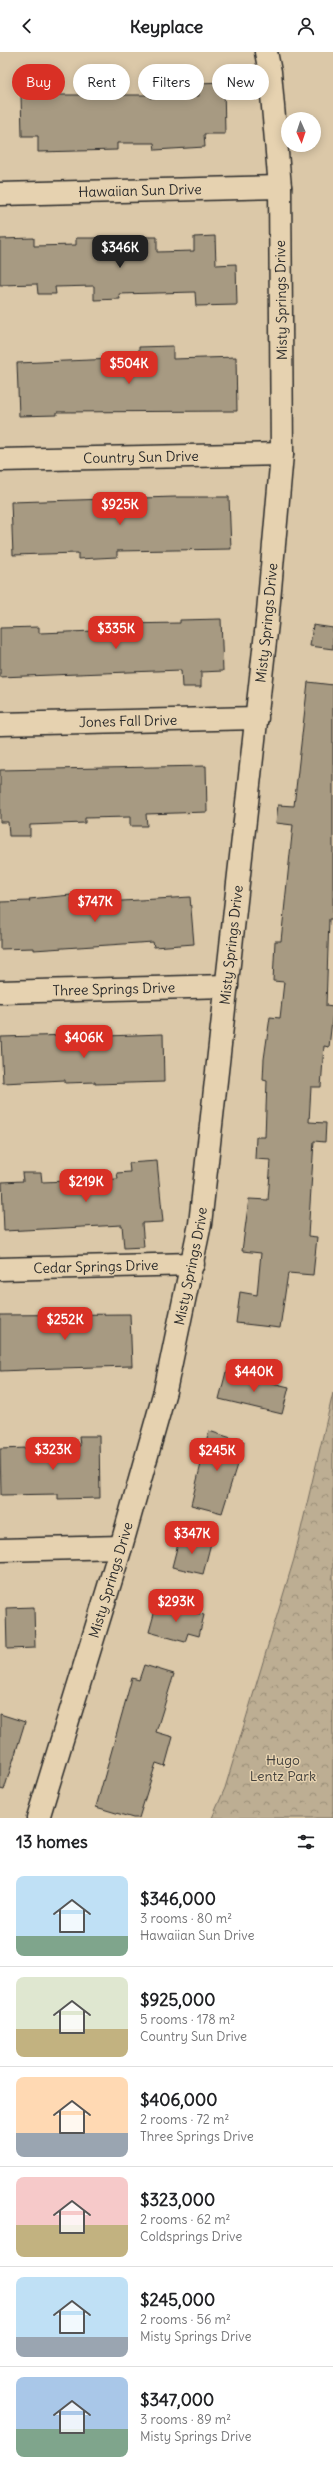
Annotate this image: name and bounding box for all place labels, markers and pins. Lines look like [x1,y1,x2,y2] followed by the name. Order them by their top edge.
[92,235,148,269] pin: $346K
[101,351,157,385] pin: $504K
[92,492,148,526] pin: $925K
[88,616,144,650] pin: $335K
[67,889,123,923] pin: $747K
[56,1025,112,1059] pin: $406K
[58,1169,114,1203] pin: $219K
[37,1307,93,1341] pin: $252K
[226,1359,282,1393] pin: $440K
[25,1437,81,1471] pin: $323K
[189,1438,245,1472] pin: $245K
[164,1521,220,1555] pin: $347K
[148,1589,204,1623] pin: $293K

